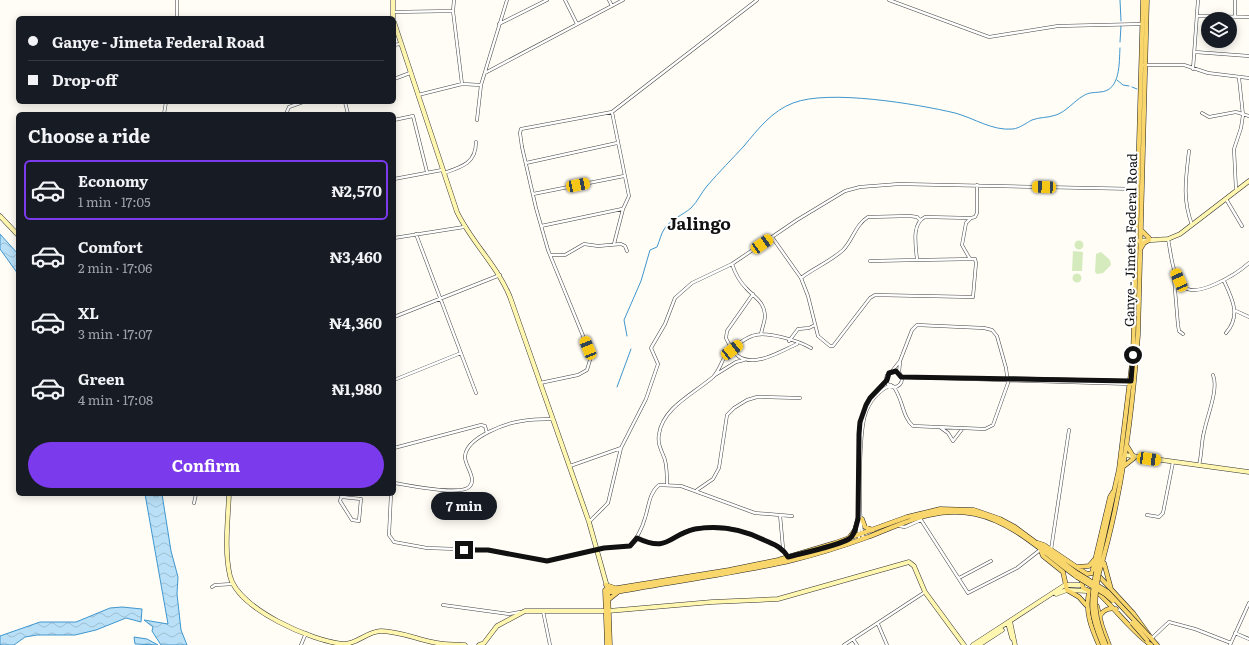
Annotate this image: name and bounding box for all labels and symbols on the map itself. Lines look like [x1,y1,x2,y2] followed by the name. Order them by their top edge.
[1119,153,1141,327] street label: Ganye - Jimeta Federal Road
[565,177,591,193] car
[1032,181,1056,193] car
[667,210,731,235] district label: Jalingo
[749,232,775,256] car
[1169,267,1189,293] car
[578,335,598,361] car
[719,338,745,362] car
[1124,346,1142,364] route start
[1136,451,1162,467] car
[431,492,497,520] callout: 7 min
[455,541,473,559] route end

